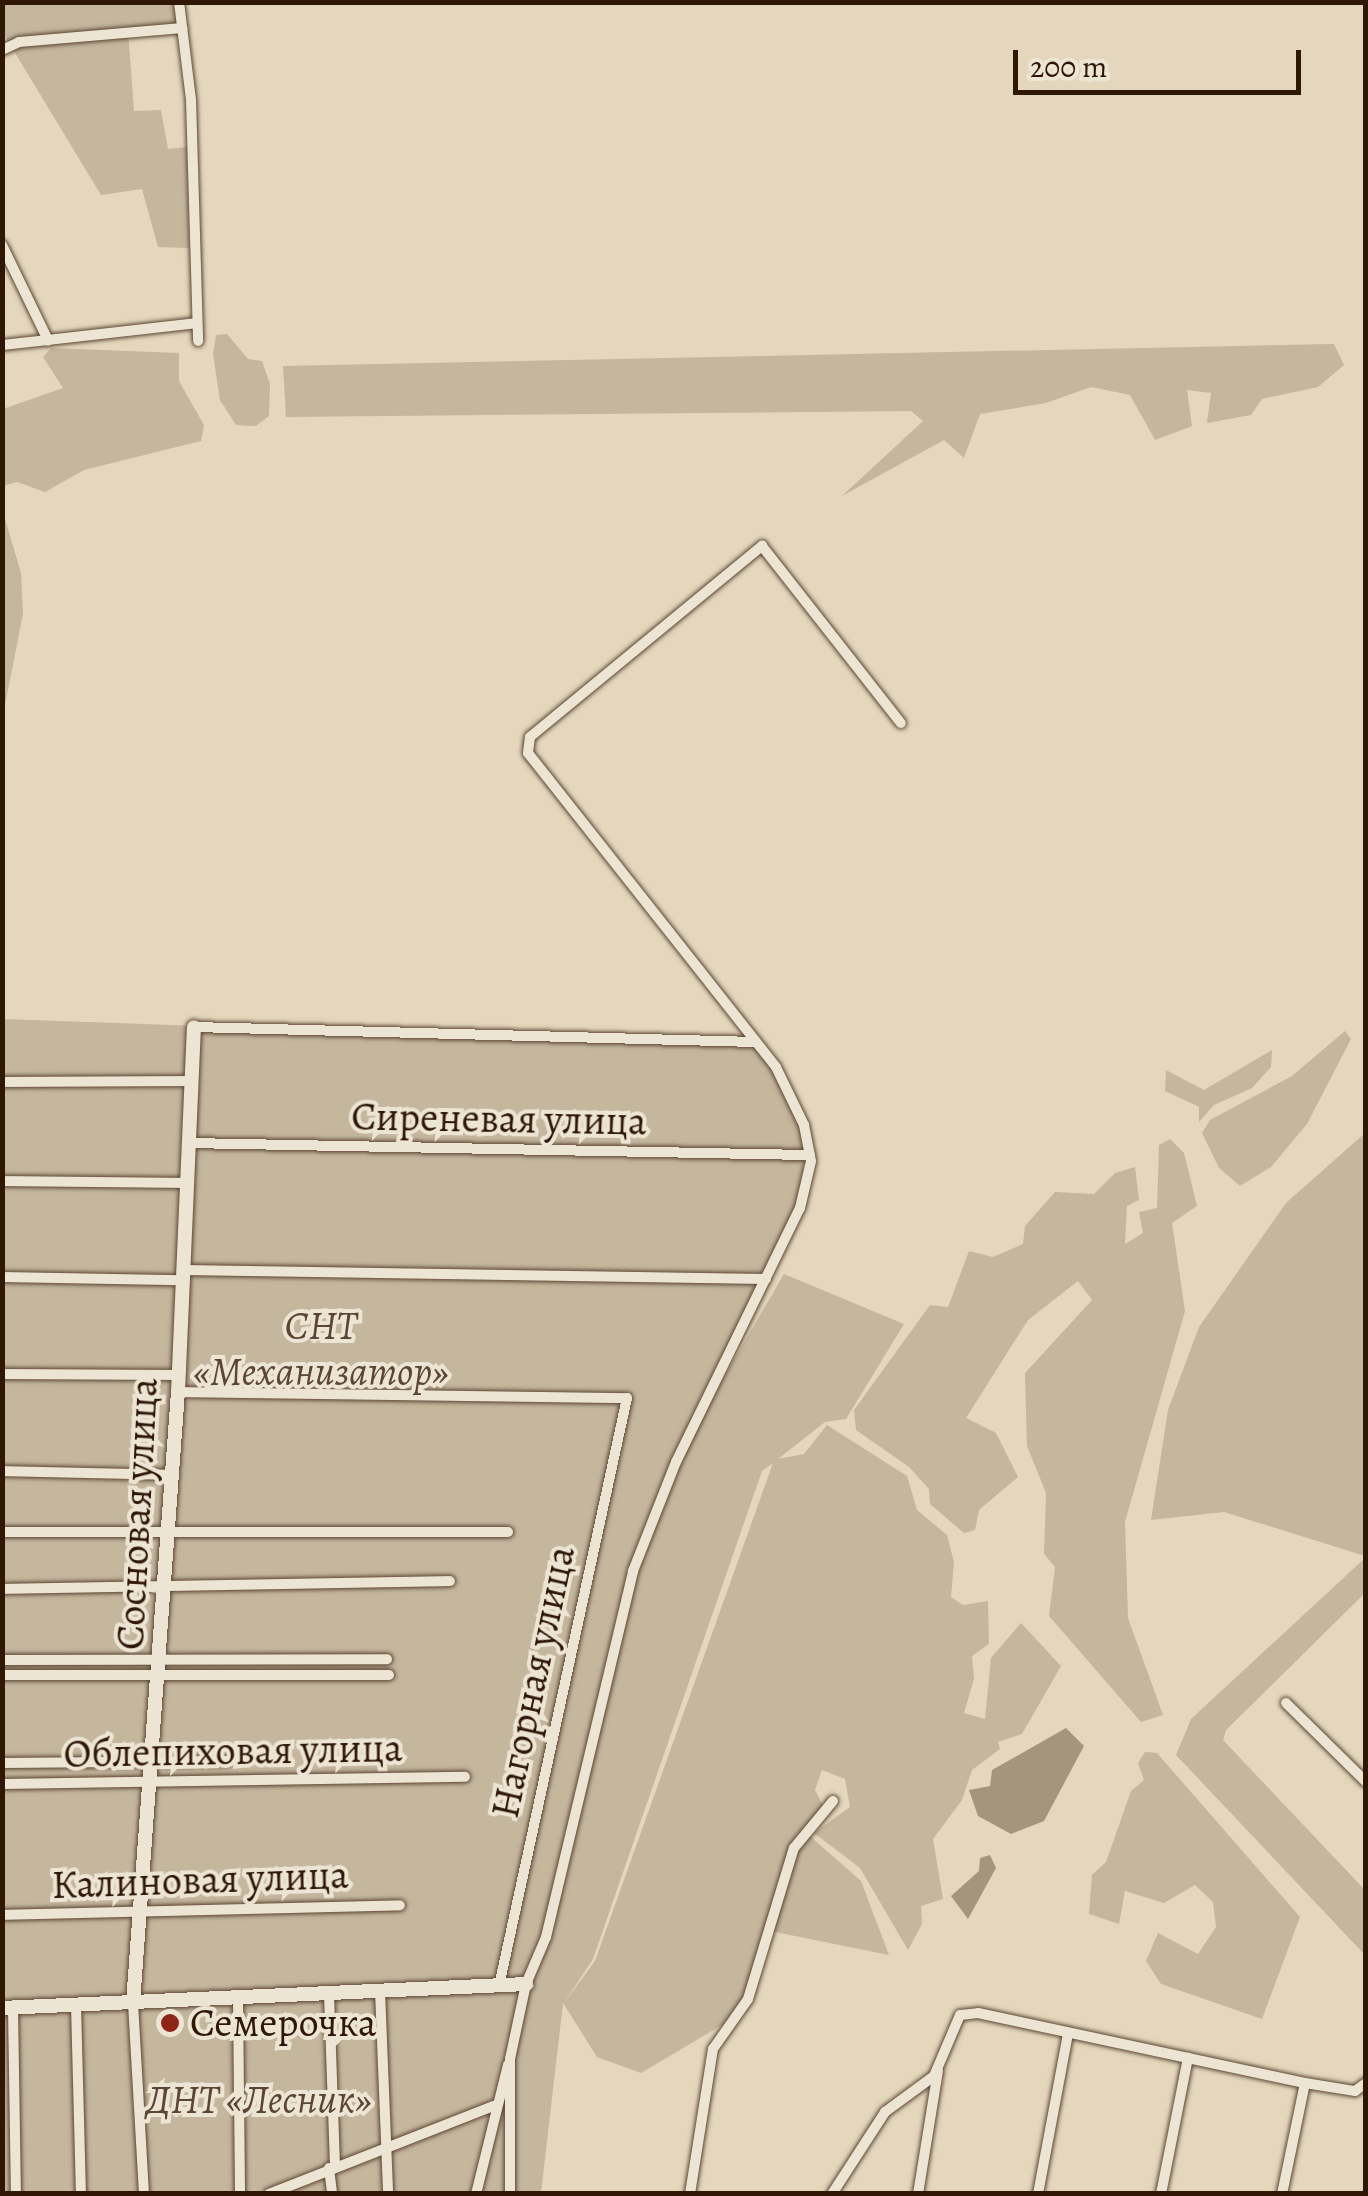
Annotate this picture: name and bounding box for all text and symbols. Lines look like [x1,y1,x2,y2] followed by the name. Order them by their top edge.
[1018,30,1306,92] scale bar
[1030,47,1107,87] text: 200 m
[351,1092,647,1146] street label: Сиреневая улица
[194,1302,448,1396] park label: СНТ «Механизатор»
[106,1377,168,1651] street label: Сосновая улица
[481,1542,585,1822] street label: Нагорная улица
[63,1724,403,1778] street label: Облепиховая улица
[51,1851,349,1909] street label: Калиновая улица
[190,1999,376,2047] place label: Семерочка
[159,2012,181,2034] marker: Семерочка
[146,2076,372,2124] park label: ДНТ «Лесник»

